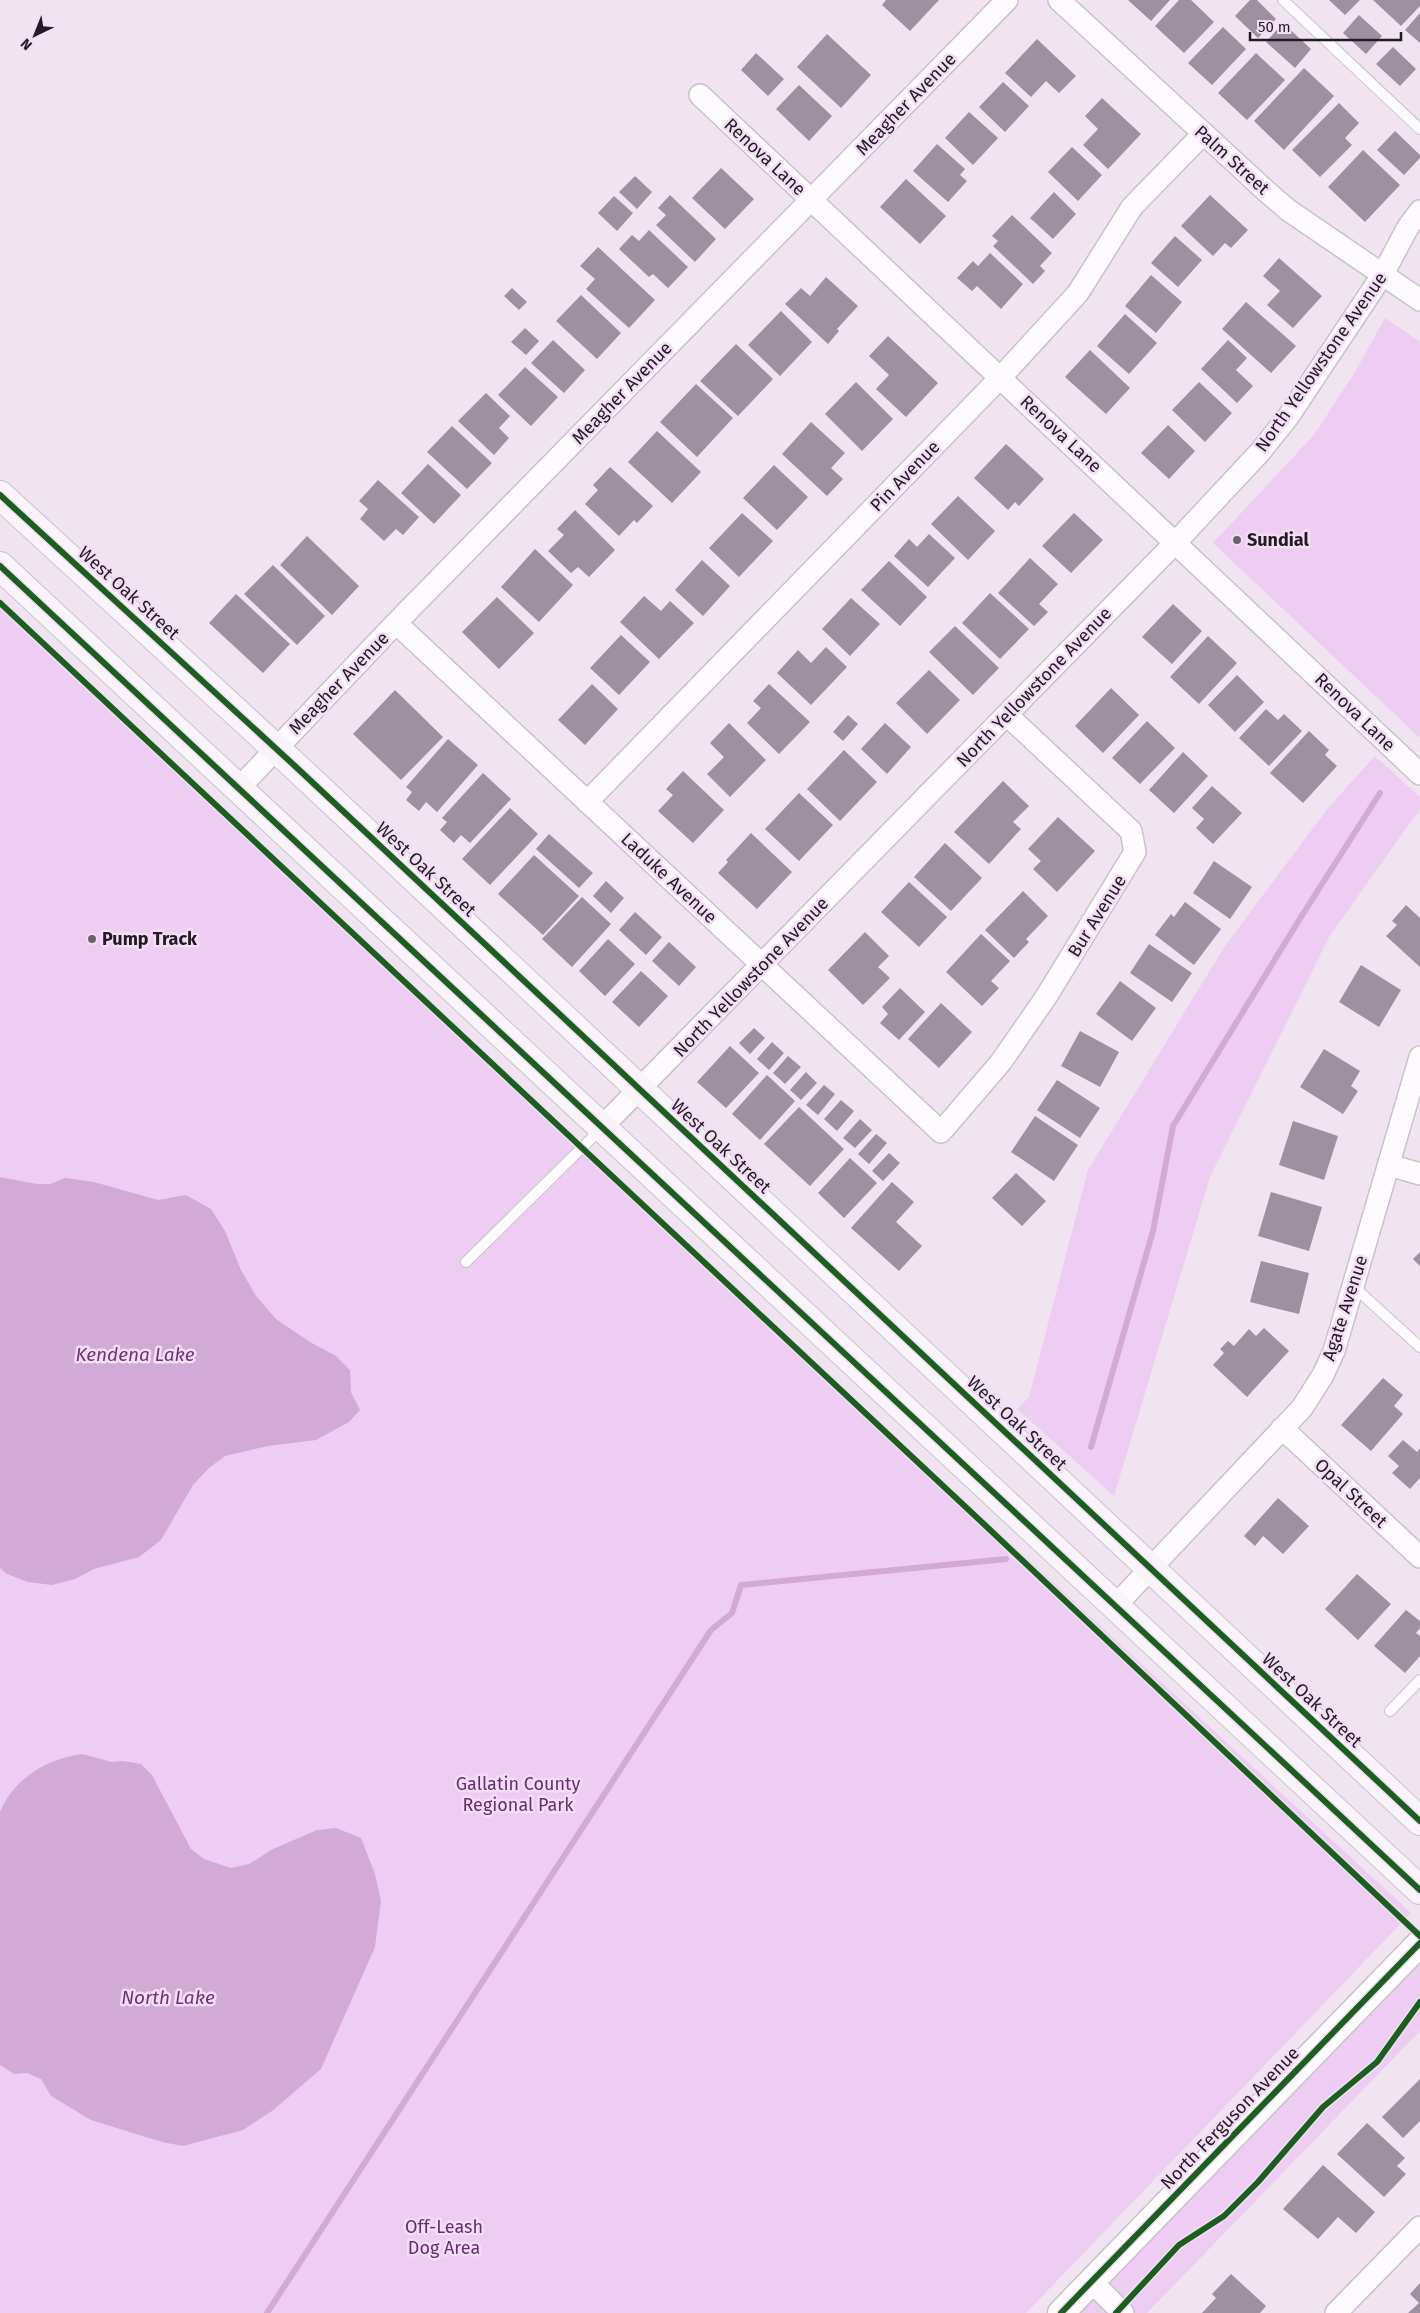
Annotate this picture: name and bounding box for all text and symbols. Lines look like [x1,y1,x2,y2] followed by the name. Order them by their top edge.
[10,10,60,60] north arrow
[1250,10,1401,42] scale bar
[1258,18,1291,36] text: 50 m
[17,35,36,54] text: N
[851,48,961,160] street label: Meagher Avenue
[720,114,810,200] street label: Renova Lane
[1190,121,1274,200] street label: Palm Street
[1251,268,1391,456] street label: North Yellowstone Avenue
[567,337,677,449] street label: Meagher Avenue
[1016,391,1106,477] street label: Renova Lane
[866,436,944,516] street label: Pin Avenue
[1247,529,1310,551] place label: Sundial
[1231,534,1243,546] marker: Sundial
[74,542,185,645] street label: West Oak Street
[952,602,1116,772] street label: North Yellowstone Avenue
[284,627,394,739] street label: Meagher Avenue
[1310,668,1400,756] street label: Renova Lane
[371,817,481,921] street label: West Oak Street
[616,828,722,928] street label: Laduke Avenue
[1063,871,1131,961] street label: Bur Avenue
[669,892,833,1062] street label: North Yellowstone Avenue
[102,928,198,950] place label: Pump Track
[86,933,98,945] marker: Pump Track
[666,1094,776,1198] street label: West Oak Street
[1318,1252,1372,1364] street label: Agate Avenue
[75,1343,195,1366] water label: Kendena Lake
[962,1371,1072,1475] street label: West Oak Street
[1310,1454,1392,1533] street label: Opal Street
[1257,1648,1367,1752] street label: West Oak Street
[456,1773,580,1816] park label: Gallatin County Regional Park
[121,1986,215,2009] water label: North Lake
[1156,2042,1304,2194] street label: North Ferguson Avenue
[405,2216,483,2259] park label: Off-Leash Dog Area

